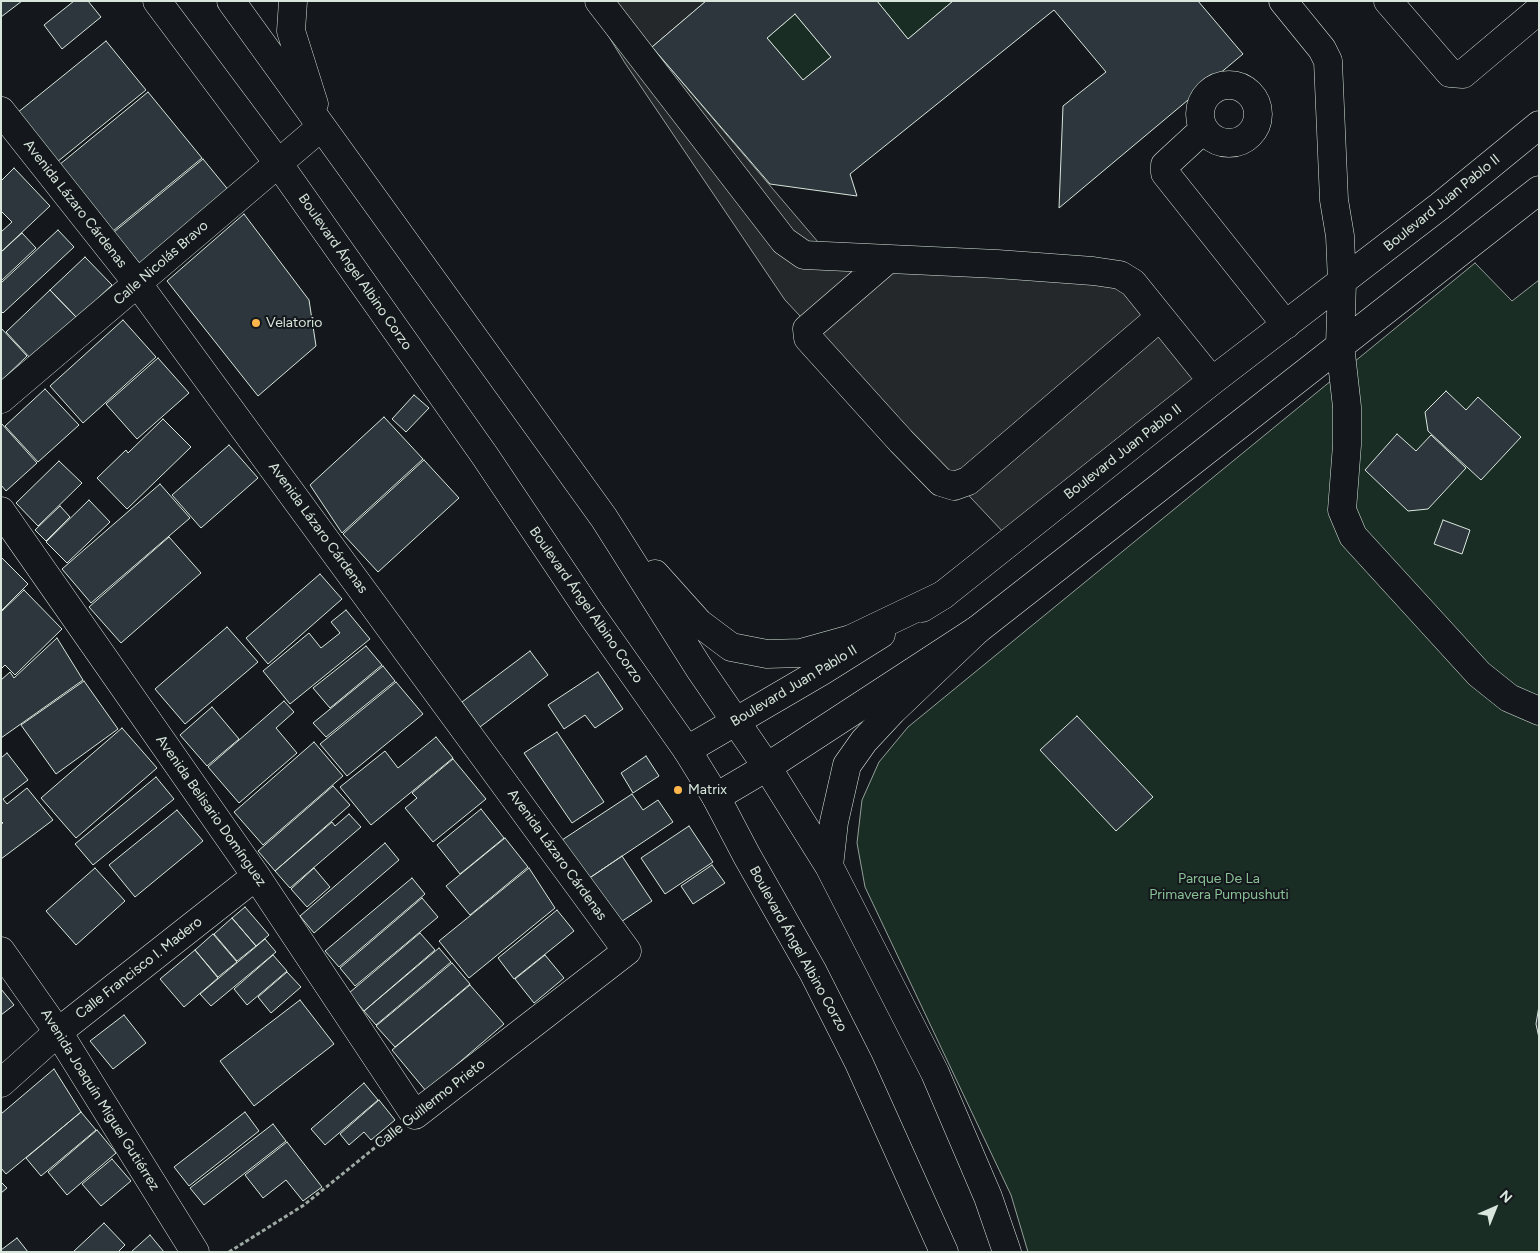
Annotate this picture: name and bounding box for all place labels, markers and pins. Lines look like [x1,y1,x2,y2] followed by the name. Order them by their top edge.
[266,315,322,331] place label: Velatorio
[250,317,262,329] marker: Velatorio
[688,782,727,798] place label: Matrix
[672,784,684,796] marker: Matrix

